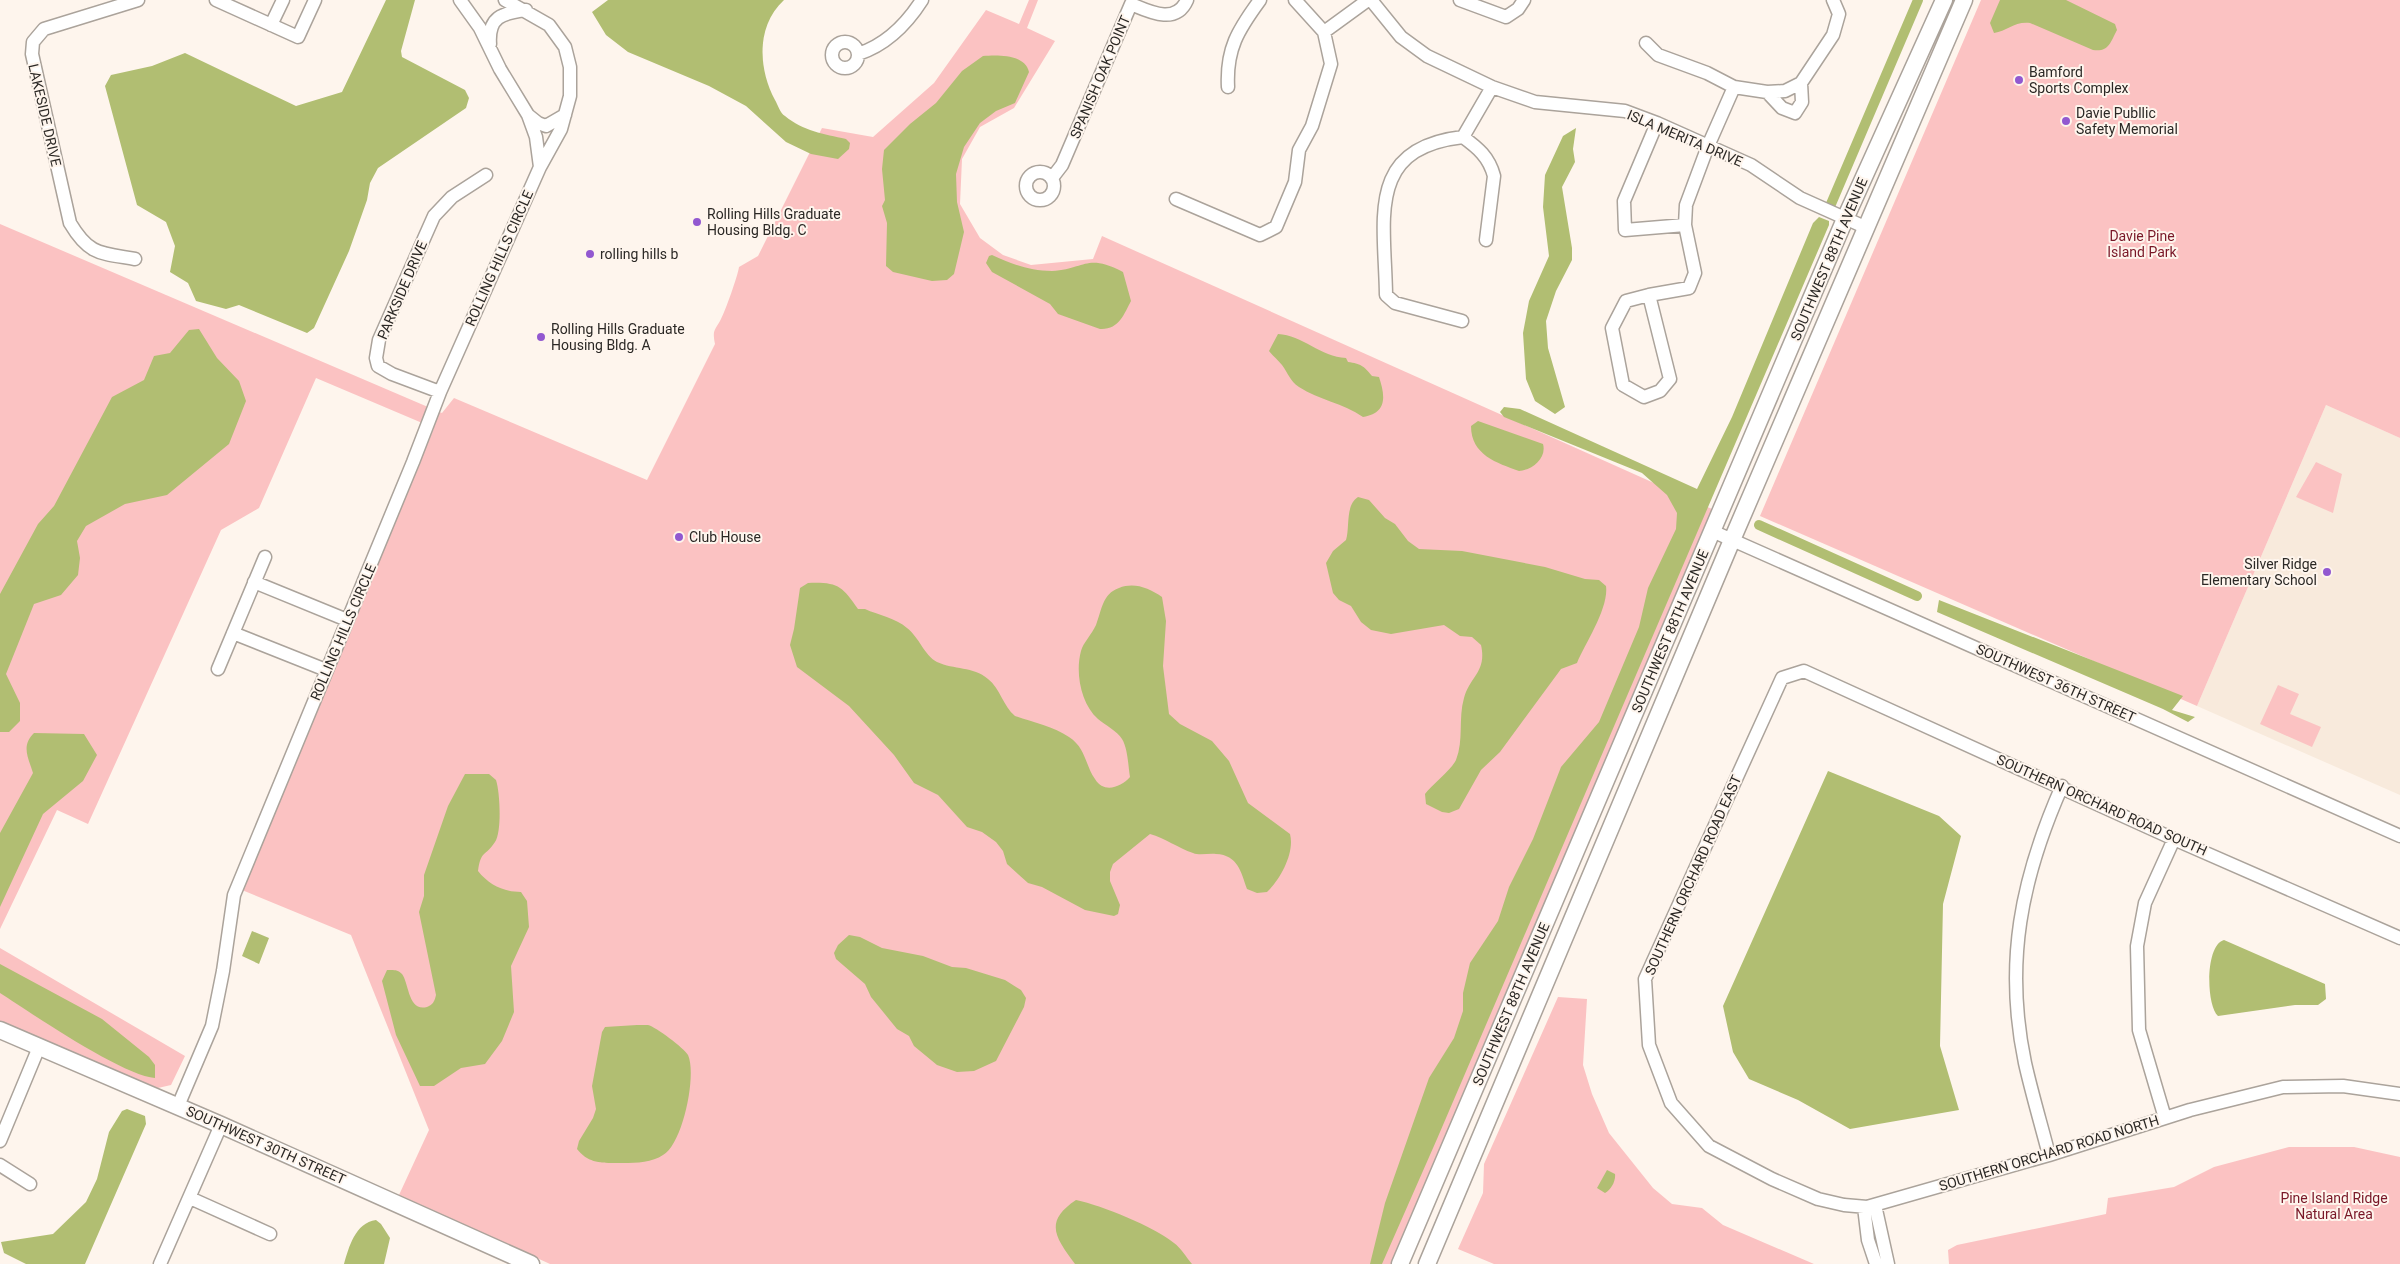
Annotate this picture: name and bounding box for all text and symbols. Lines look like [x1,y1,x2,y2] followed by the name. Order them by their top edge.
[1067,12,1133,141] street label: SPANISH OAK POINT
[25,62,65,168] street label: LAKESIDE DRIVE
[2029,64,2129,96] place label: Bamford Sports Complex
[2013,74,2025,86] marker: Bamford Sports Complex
[2076,105,2178,137] place label: Davie Publlic Safety Memorial
[1625,106,1745,170] street label: ISLA MERITA DRIVE
[2060,115,2072,127] marker: Davie Publlic Safety Memorial
[1787,175,1871,343] street label: SOUTHWEST 88TH AVENUE
[462,188,536,328] street label: ROLLING HILLS CIRCLE
[707,206,841,238] place label: Rolling Hills Graduate Housing Bldg. C
[691,216,703,228] marker: Rolling Hills Graduate Housing Bldg. C
[2107,228,2178,260] park label: Davie Pine Island Park
[374,238,430,342] street label: PARKSIDE DRIVE
[600,246,678,262] place label: rolling hills b
[584,248,596,260] marker: rolling hills b
[551,321,685,353] place label: Rolling Hills Graduate Housing Bldg. A
[535,331,547,343] marker: Rolling Hills Graduate Housing Bldg. A
[689,529,761,545] place label: Club House
[673,531,685,543] marker: Club House
[1628,547,1712,715] street label: SOUTHWEST 88TH AVENUE
[2201,556,2317,588] place label: Silver Ridge Elementary School
[307,561,379,703] street label: ROLLING HILLS CIRCLE
[2321,566,2333,578] marker: Silver Ridge Elementary School
[1974,641,2139,726] street label: SOUTHWEST 36TH STREET
[1994,751,2210,859] street label: SOUTHERN ORCHARD ROAD SOUTH
[1642,772,1745,977] street label: SOUTHERN ORCHARD ROAD EAST
[1469,920,1553,1088] street label: SOUTHWEST 88TH AVENUE
[184,1103,349,1188] street label: SOUTHWEST 30TH STREET
[1937,1112,2161,1194] street label: SOUTHERN ORCHARD ROAD NORTH
[2280,1190,2388,1222] park label: Pine Island Ridge Natural Area

